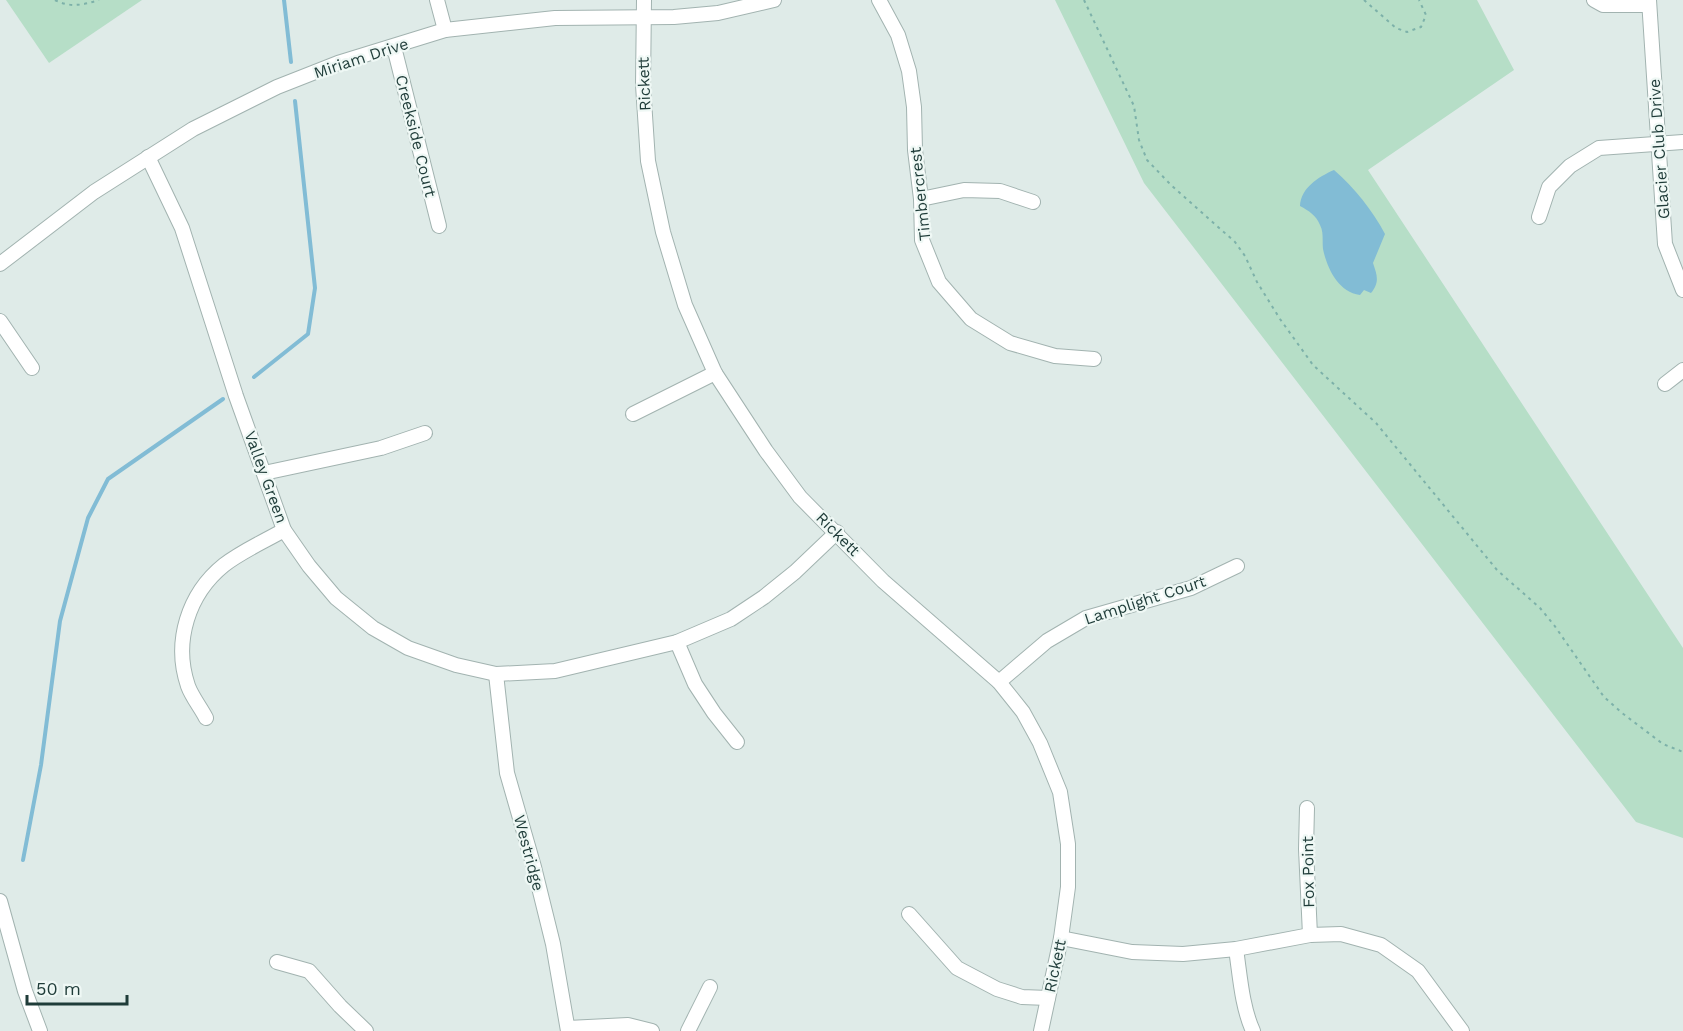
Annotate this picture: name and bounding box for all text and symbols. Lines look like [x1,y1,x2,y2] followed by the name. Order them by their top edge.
[311,34,411,82] street label: Miriam Drive
[634,56,654,111] street label: Rickett
[392,73,440,199] street label: Creekside Court
[1645,78,1673,220] street label: Glacier Club Drive
[906,146,934,242] street label: Timbercrest
[241,428,291,526] street label: Valley Green
[812,508,864,560] street label: Rickett
[1082,571,1208,629] street label: Lamplight Court
[510,813,548,893] street label: Westridge
[1298,836,1318,908] street label: Fox Point
[1040,937,1070,994] street label: Rickett
[27,968,128,1006] scale bar
[36,978,81,999] text: 50 m

